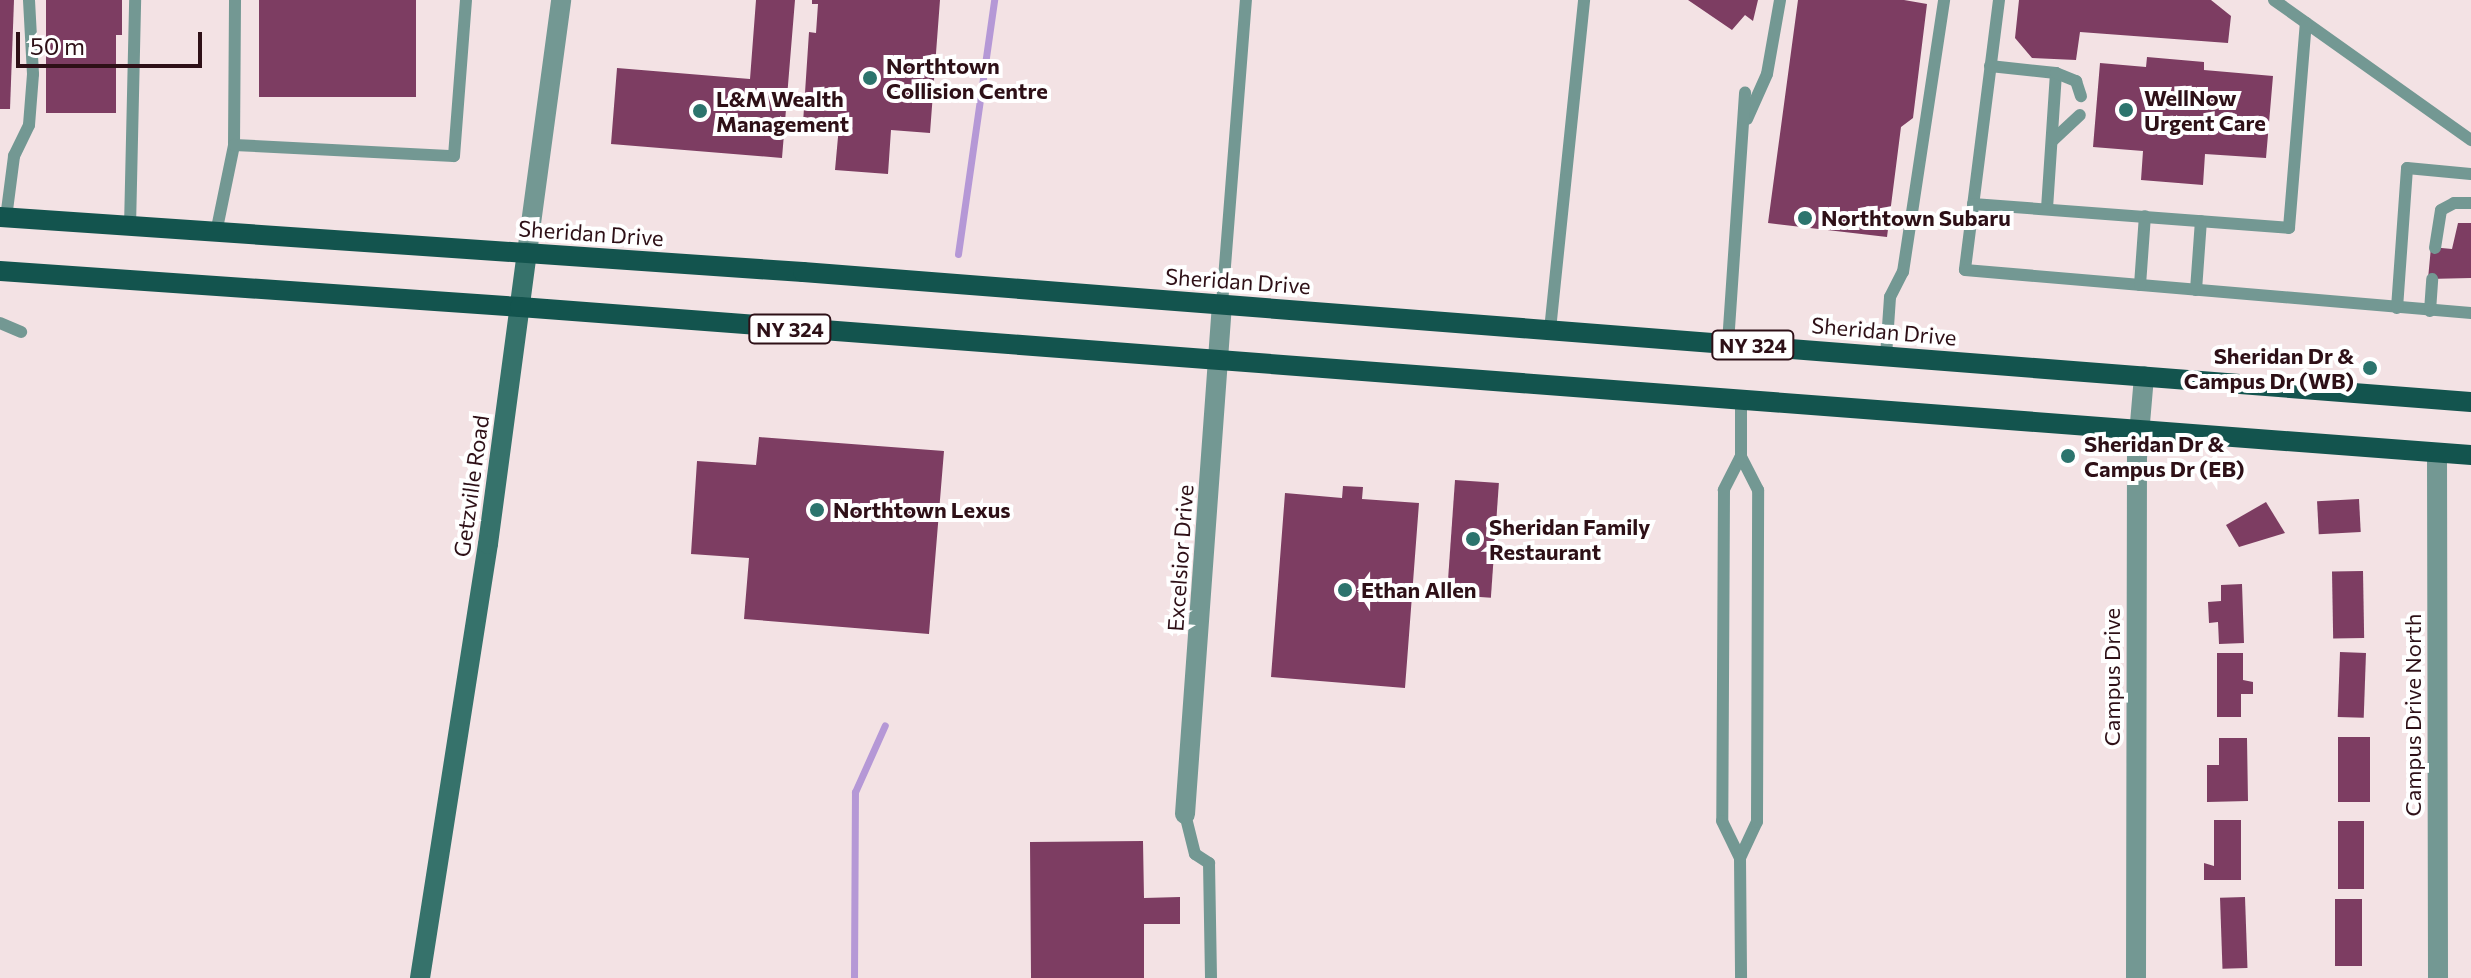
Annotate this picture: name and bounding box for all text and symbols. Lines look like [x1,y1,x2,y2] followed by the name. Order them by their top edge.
[20,16,206,66] scale bar
[30,31,85,60] text: 50 m
[886,52,1048,104] place label: Northtown Collision Centre
[861,69,879,87] marker: Northtown Collision Centre
[2144,84,2266,136] place label: WellNow Urgent Care
[716,85,849,136] place label: L&M Wealth Management
[2115,99,2137,121] marker: WellNow Urgent Care
[691,102,709,120] marker: L&M Wealth Management
[1821,205,2011,231] place label: Northtown Subaru
[1796,209,1814,227] marker: Northtown Subaru
[517,215,665,251] street label: Sheridan Drive
[1164,263,1312,299] street label: Sheridan Drive
[1810,311,1958,351] street label: Sheridan Drive
[748,313,832,345] road number: NY 324
[1711,329,1795,361] road number: NY 324
[2184,342,2354,394] place label: Sheridan Dr & Campus Dr (WB)
[2361,359,2379,377] marker: Sheridan Dr & Campus Dr (WB)
[448,413,494,559] street label: Getzville Road
[2084,430,2244,482] place label: Sheridan Dr & Campus Dr (EB)
[2059,447,2077,465] marker: Sheridan Dr & Campus Dr (EB)
[1162,484,1198,632] street label: Excelsior Drive
[833,497,1010,523] place label: Northtown Lexus
[808,501,826,519] marker: Northtown Lexus
[1489,513,1650,564] place label: Sheridan Family Restaurant
[1464,530,1482,548] marker: Sheridan Family Restaurant
[1361,577,1477,603] place label: Ethan Allen
[1336,581,1354,599] marker: Ethan Allen
[2099,608,2125,746] street label: Campus Drive
[2400,614,2426,816] street label: Campus Drive North

